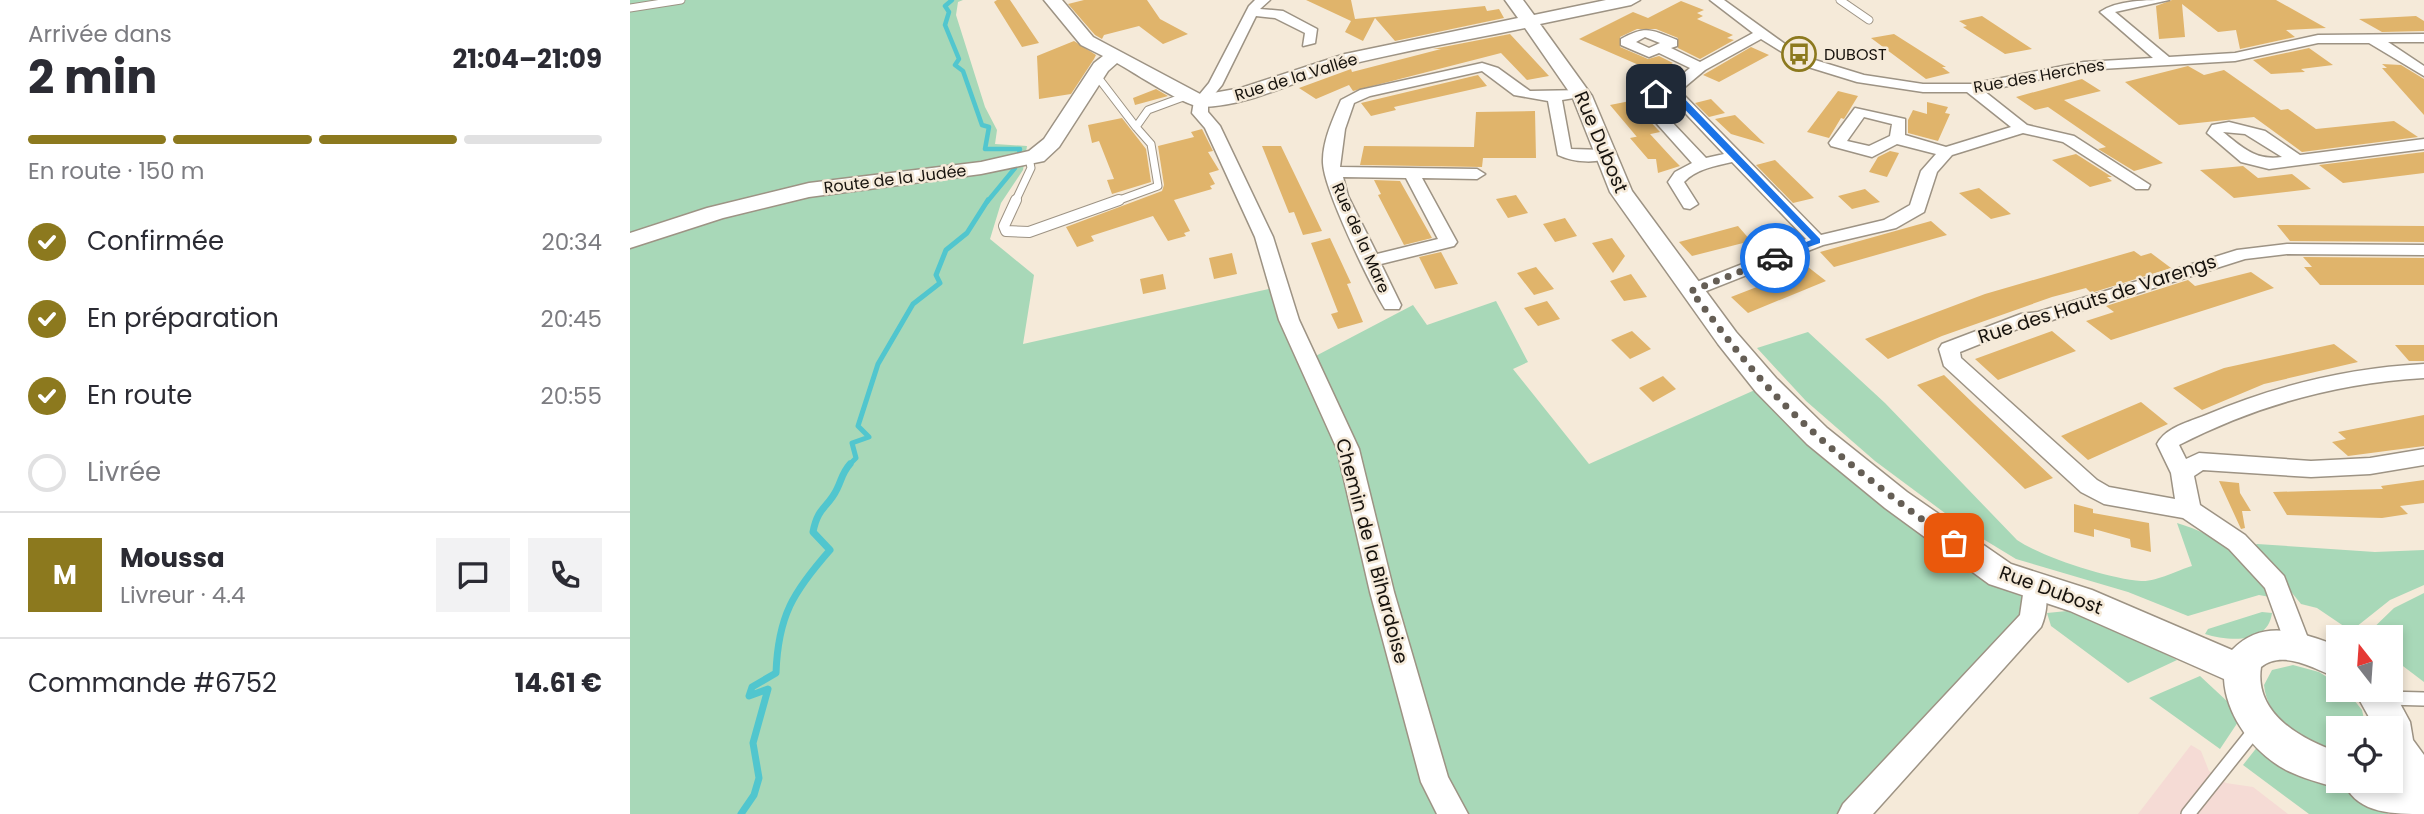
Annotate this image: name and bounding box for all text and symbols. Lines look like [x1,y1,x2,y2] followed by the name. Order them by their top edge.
[28,18,172,50] text: Arrivée dans
[1780,35,1818,73] bus stop icon: DUBOST
[452,41,602,77] text: 21:04–21:09
[1824,43,1887,66] place label: DUBOST
[28,45,157,109] text: 2 min
[1232,47,1360,107] street label: Rue de la Vallée
[1972,53,2106,99] street label: Rue des Herches
[1626,64,1686,124] pin
[1637,75,1675,113] icon: home
[1567,87,1635,197] street label: Rue Dubost
[28,155,205,187] text: En route · 150 m
[822,159,968,199] street label: Route de la Judée
[1326,179,1396,297] street label: Rue de la Mare
[28,223,66,261] icon: check
[87,223,224,259] text: Confirmée
[1740,223,1810,293] courier
[541,226,602,258] text: 20:34
[1756,239,1794,277] icon: car
[1974,248,2220,350] street label: Rue des Hauts de Varengs
[28,300,66,338] icon: check
[87,300,279,336] text: En préparation
[541,303,602,335] text: 20:45
[28,377,66,415] icon: check
[87,377,192,413] text: En route
[541,380,602,412] text: 20:55
[1329,435,1415,667] street label: Chemin de la Bihardoise
[87,454,161,490] text: Livrée
[1924,513,1984,573] pin
[1935,524,1973,562] icon: bag
[436,538,510,612] button: chat
[528,538,602,612] button: phone
[120,540,225,576] text: Moussa
[53,557,77,593] text: M
[1996,559,2106,621] street label: Rue Dubost
[120,579,246,611] text: Livreur · 4.4
[2326,625,2403,702] north arrow
[2326,625,2403,793] map controls
[28,665,277,701] text: Commande #6752
[515,665,602,701] text: 14.61 €
[2326,716,2403,793] button: locate

